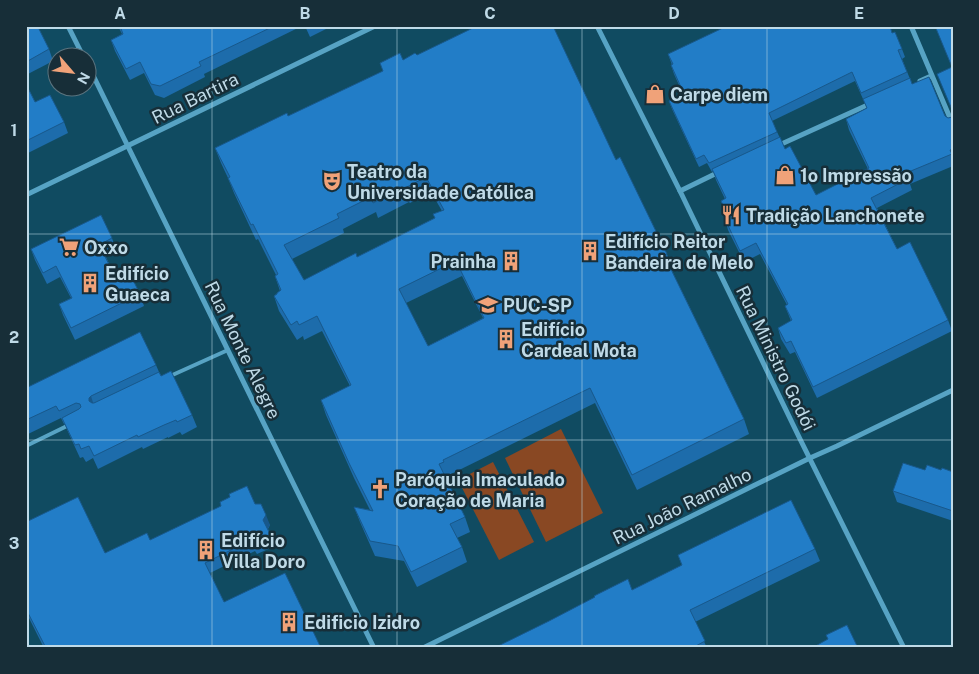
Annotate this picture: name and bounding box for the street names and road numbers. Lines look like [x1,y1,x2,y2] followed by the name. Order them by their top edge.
[148,68,242,128] street label: Rua Bartira
[201,278,285,422] street label: Rua Monte Alegre
[732,282,820,434] street label: Rua Ministro Godói
[609,463,755,549] street label: Rua João Ramalho

